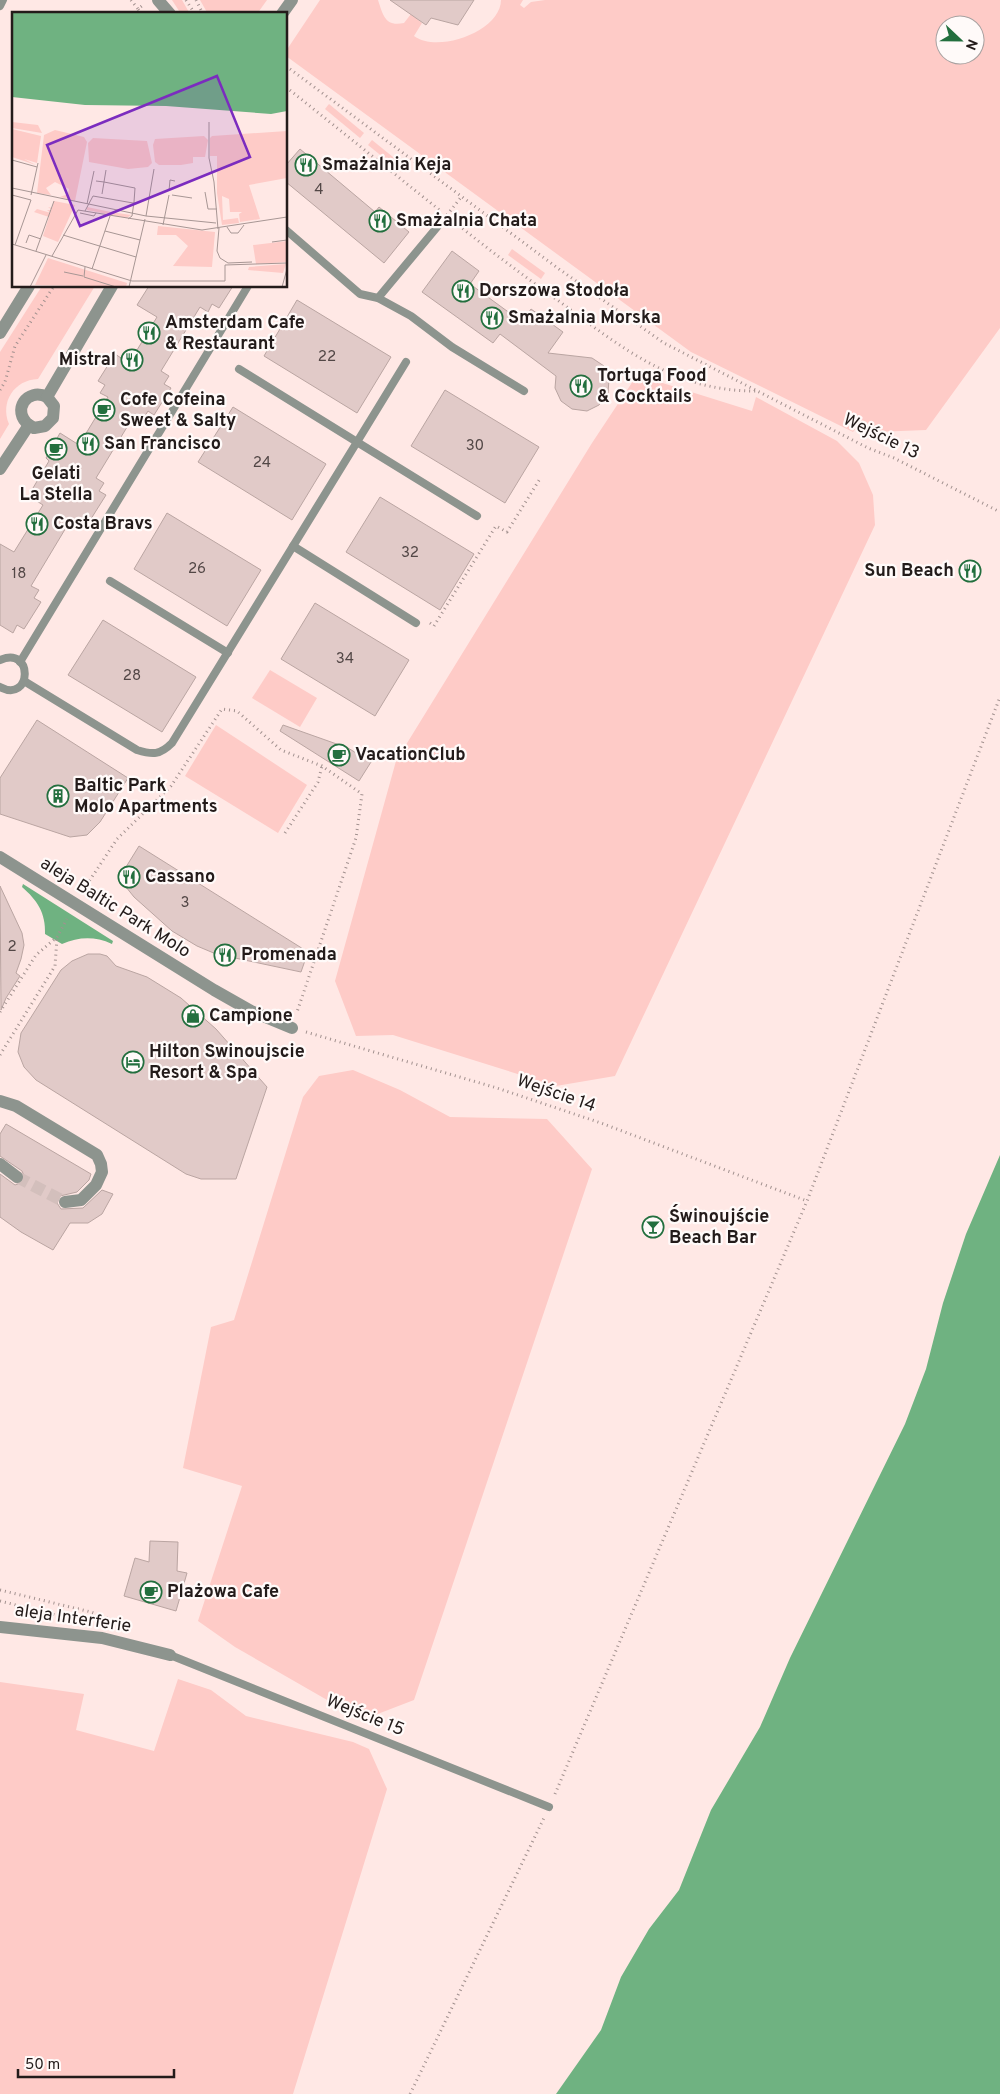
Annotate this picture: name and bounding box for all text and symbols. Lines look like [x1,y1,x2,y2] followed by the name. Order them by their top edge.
[12,12,288,288] inset map
[935,15,985,65] north arrow
[961,36,980,52] text: N
[294,153,318,177] restaurant icon: Smażalnia Keja
[322,154,451,177] place label: Smażalnia Keja
[314,181,324,200] house number: 4
[368,209,392,233] restaurant icon: Smażalnia Chata
[396,210,537,233] place label: Smażalnia Chata
[451,279,475,303] restaurant icon: Dorszowa Stodoła
[479,280,629,303] place label: Dorszowa Stodoła
[480,306,504,330] restaurant icon: Smażalnia Morska
[508,307,661,330] place label: Smażalnia Morska
[165,312,305,356] place label: Amsterdam Cafe & Restaurant
[137,321,161,345] restaurant icon: Amsterdam Cafe & Restaurant
[120,348,144,372] restaurant icon: Mistral
[318,348,336,367] house number: 22
[59,349,116,372] place label: Mistral
[597,365,707,409] place label: Tortuga Food & Cocktails
[569,374,593,398] restaurant icon: Tortuga Food & Cocktails
[120,389,236,433] place label: Cofe Cofeina Sweet & Salty
[92,398,116,422] cafe icon: Cofe Cofeina Sweet & Salty
[839,409,923,465] street label: Wejście 13
[76,432,100,456] restaurant icon: San Francisco
[104,433,221,456] place label: San Francisco
[44,437,68,461] cafe icon: Gelati La Stella
[466,437,484,456] house number: 30
[253,454,271,473] house number: 24
[19,463,93,507] place label: Gelati La Stella
[25,512,49,536] restaurant icon: Costa Bravs
[53,513,153,536] place label: Costa Bravs
[401,544,419,563] house number: 32
[958,559,982,583] restaurant icon: Sun Beach
[188,560,206,579] house number: 26
[864,560,954,583] place label: Sun Beach
[12,565,26,584] house number: 18
[336,650,354,669] house number: 34
[123,667,141,686] house number: 28
[327,743,351,767] cafe icon: VacationClub
[355,744,466,767] place label: VacationClub
[74,775,218,819] place label: Baltic Park Molo Apartments
[46,784,70,808] building icon: Baltic Park Molo Apartments
[35,852,195,964] street label: aleja Baltic Park Molo
[117,865,141,889] restaurant icon: Cassano
[145,866,215,889] place label: Cassano
[180,894,190,913] house number: 3
[7,938,17,957] house number: 2
[213,943,237,967] restaurant icon: Promenada
[241,944,337,967] place label: Promenada
[181,1004,205,1028] shop icon: Campione
[209,1005,293,1028] place label: Campione
[149,1041,305,1085] place label: Hilton Swinoujscie Resort & Spa
[121,1050,145,1074] hotel icon: Hilton Swinoujscie Resort & Spa
[513,1070,599,1118] street label: Wejście 14
[669,1204,769,1250] place label: Świnoujście Beach Bar
[641,1215,665,1239] bar icon: Świnoujście Beach Bar
[139,1580,163,1604] cafe icon: Plażowa Cafe
[167,1581,279,1604] place label: Plażowa Cafe
[13,1599,133,1639] street label: aleja Interferie
[322,1690,408,1742] street label: Wejście 15
[18,2046,174,2078] scale bar
[25,2056,60,2075] text: 50 m

